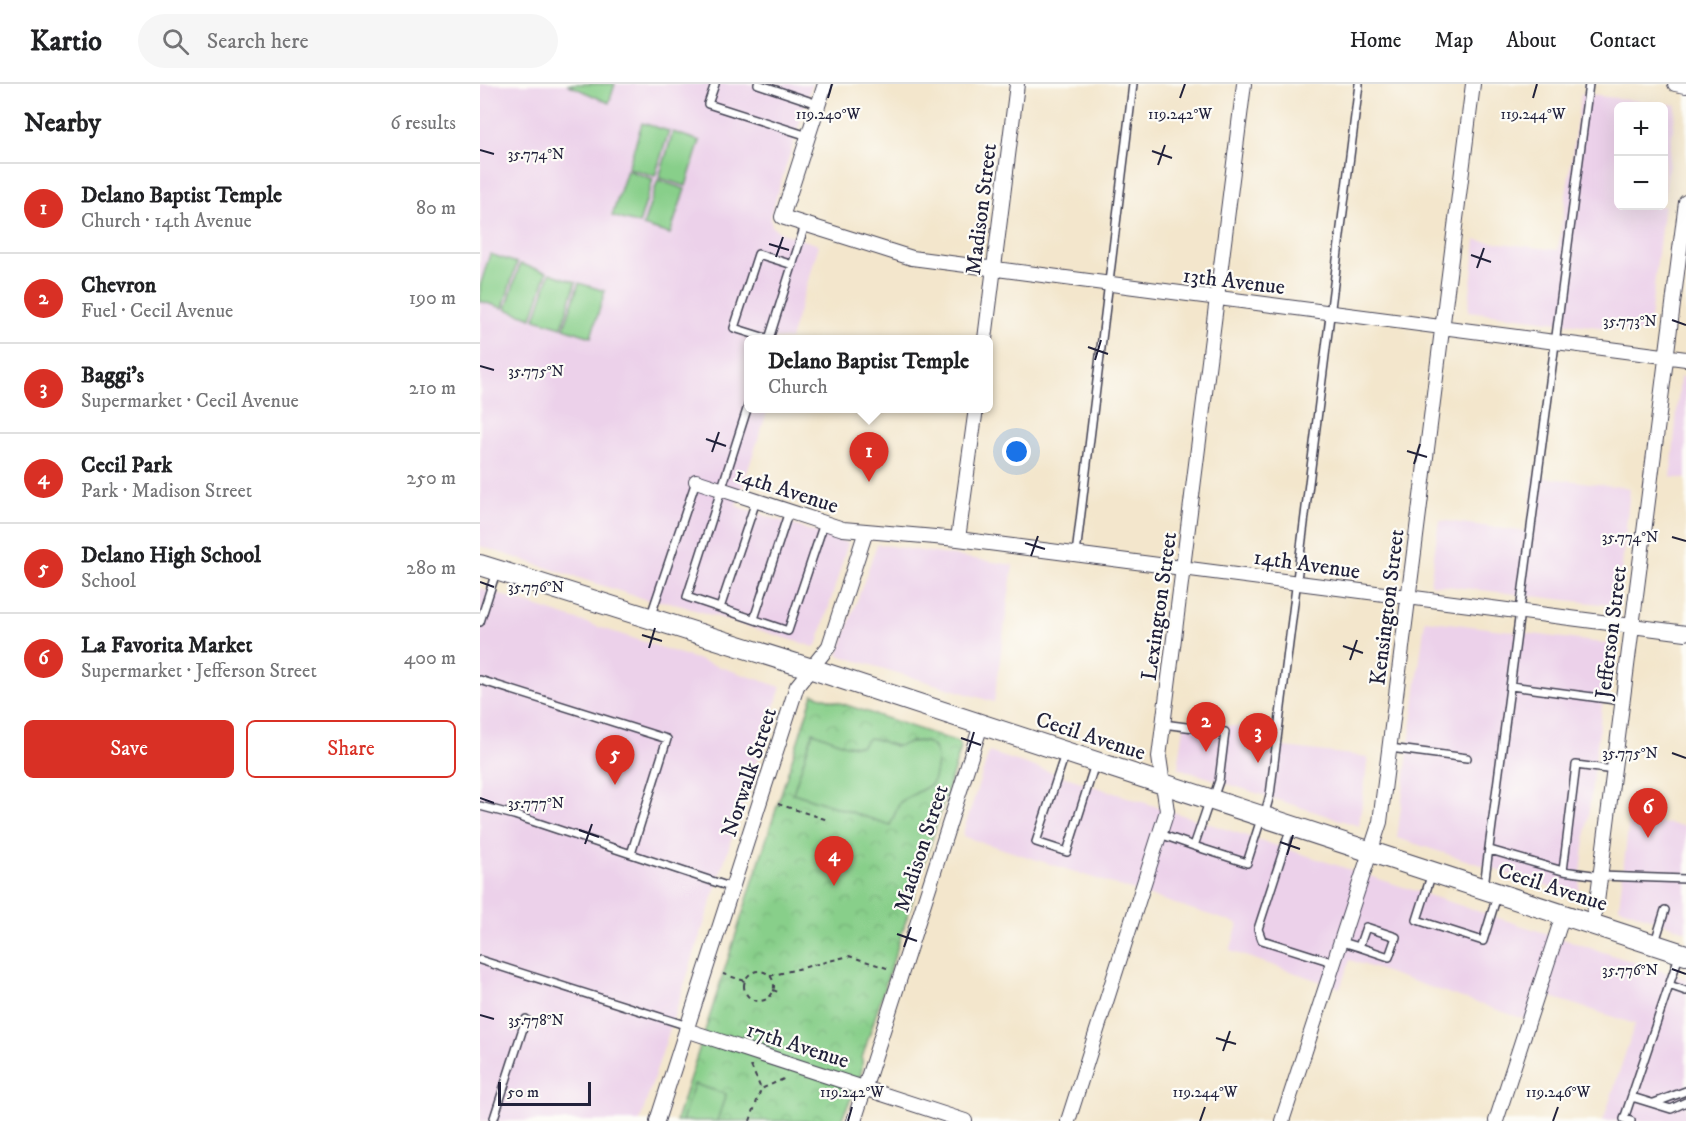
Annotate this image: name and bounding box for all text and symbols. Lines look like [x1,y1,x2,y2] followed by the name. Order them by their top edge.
[138,14,558,68] search box
[30,24,102,59] text: Kartio
[159,25,192,58] icon: search
[207,28,309,55] text: Search here
[1350,28,1402,54] text: Home
[1435,28,1473,54] text: Map
[1506,28,1557,54] text: About
[1590,28,1656,54] text: Contact
[1614,102,1668,210] map controls
[1614,102,1668,156] button: +
[796,105,861,124] text: 119.240°W
[1148,105,1212,124] text: 119.242°W
[1500,105,1566,124] text: 119.244°W
[24,107,101,140] text: Nearby
[390,111,456,136] text: 6 results
[960,142,1003,277] street label: Madison Street
[508,145,564,164] text: 35.774°N
[1614,156,1668,210] button: −
[81,182,282,209] text: Delano Baptist Temple
[40,196,47,221] text: 1
[416,196,456,221] text: 80 m
[81,209,252,234] text: Church · 14th Avenue
[1181,262,1287,301] street label: 13th Avenue
[81,272,156,299] text: Chevron
[39,286,48,311] text: 2
[409,286,456,311] text: 190 m
[81,299,233,324] text: Fuel · Cecil Avenue
[1603,312,1657,331] text: 35.773°N
[744,335,993,413] popup
[768,348,969,375] text: Delano Baptist Temple
[81,362,144,389] text: Baggi's
[508,362,564,381] text: 35.775°N
[768,375,828,400] text: Church
[40,376,47,401] text: 3
[409,376,456,401] text: 210 m
[81,389,299,414] text: Supermarket · Cecil Avenue
[850,432,888,482] pin: 1
[1002,437,1031,466] your location
[81,452,172,479] text: Cecil Park
[731,461,842,520] street label: 14th Avenue
[38,466,49,491] text: 4
[406,466,456,491] text: 250 m
[81,479,252,504] text: Park · Madison Street
[1365,528,1410,687] street label: Kensington Street
[1602,528,1658,547] text: 35.774°N
[1136,530,1183,682] street label: Lexington Street
[81,542,261,569] text: Delano High School
[1252,544,1362,585] street label: 14th Avenue
[39,556,48,581] text: 5
[406,556,456,581] text: 280 m
[1590,564,1633,702] street label: Jefferson Street
[81,569,136,594] text: School
[508,578,564,597] text: 35.776°N
[81,632,253,659] text: La Favorita Market
[38,646,49,671] text: 6
[404,646,456,671] text: 400 m
[81,659,317,684] text: Supermarket · Jefferson Street
[1186,702,1226,752] pin: 2
[716,704,783,840] street label: Norwalk Street
[1032,706,1149,767] street label: Cecil Avenue
[1238,714,1278,763] pin: 3
[24,720,234,778] button: Save
[246,720,456,778] button: Share
[596,736,634,785] pin: 5
[1602,744,1658,763] text: 35.775°N
[888,781,955,916] street label: Madison Street
[1628,788,1668,838] pin: 6
[508,794,564,813] text: 35.777°N
[814,836,854,886] pin: 4
[1494,857,1611,918] street label: Cecil Avenue
[1602,961,1658,980] text: 35.776°N
[508,1011,564,1030] text: 35.778°N
[743,1016,852,1075] street label: 17th Avenue
[498,1079,591,1106] scale bar
[507,1082,539,1102] text: 50 m
[820,1083,884,1102] text: 119.242°W
[1172,1083,1238,1102] text: 119.244°W
[1526,1083,1590,1102] text: 119.246°W

